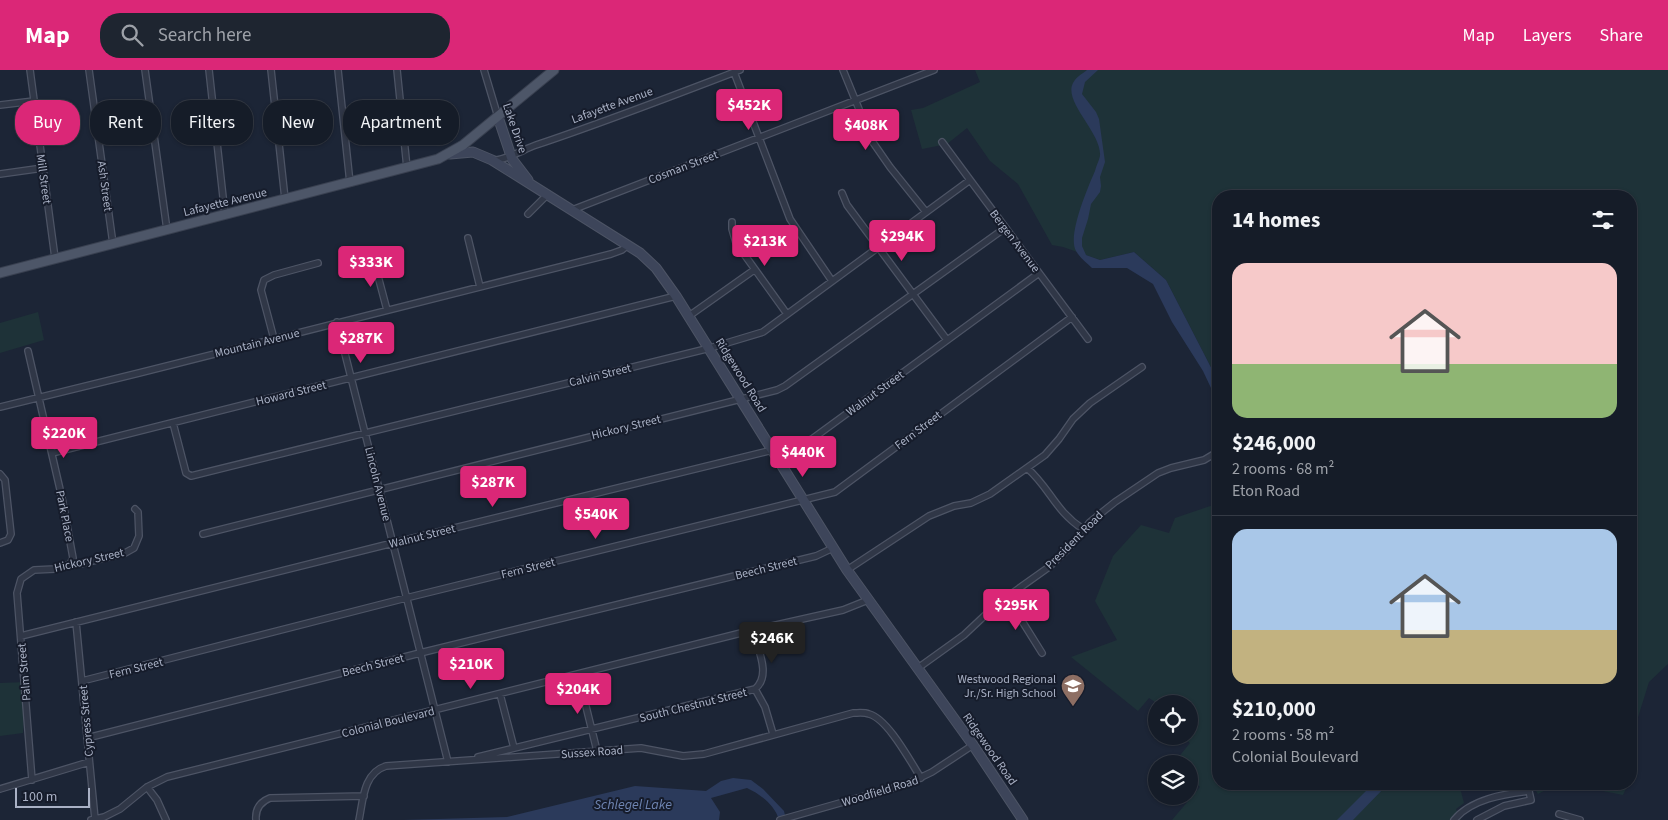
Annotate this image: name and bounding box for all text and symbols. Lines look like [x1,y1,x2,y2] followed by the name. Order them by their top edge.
[100,13,450,58] search box
[25,18,70,53] text: Map
[118,21,146,49] icon: search
[158,22,251,49] text: Search here
[1463,23,1495,48] text: Map
[1523,23,1572,48] text: Layers
[1600,23,1643,48] text: Share
[569,83,655,128] street label: Lafayette Avenue
[714,88,784,131] pin: $452K
[727,94,771,116] text: $452K
[15,100,80,145] chip: Buy
[90,100,161,145] chip: Rent
[171,100,253,145] chip: Filters
[263,100,333,145] chip: New
[343,100,459,145] chip: Apartment
[498,101,531,156] street label: Lake Drive
[831,108,901,151] pin: $408K
[844,114,888,136] text: $408K
[646,146,720,189] street label: Cosman Street
[32,153,55,205] street label: Mill Street
[93,160,116,212] street label: Ash Street
[182,184,269,221] street label: Lafayette Avenue
[1232,205,1320,235] text: 14 homes
[985,206,1044,276] street label: Bergen Avenue
[1589,206,1617,234] icon: filters
[867,220,937,262] pin: $294K
[730,224,800,267] pin: $213K
[880,225,924,247] text: $294K
[743,230,787,252] text: $213K
[336,246,406,288] pin: $333K
[349,251,393,273] text: $333K
[1380,296,1470,386] icon: home
[326,322,396,364] pin: $287K
[213,325,301,362] street label: Mountain Avenue
[339,327,383,349] text: $287K
[711,335,770,416] street label: Ridgewood Road
[567,360,633,391] street label: Calvin Street
[843,367,908,420] street label: Walnut Street
[254,377,328,410] street label: Howard Street
[891,407,945,454] street label: Fern Street
[590,411,663,444] street label: Hickory Street
[29,416,99,459] pin: $220K
[42,422,86,444] text: $220K
[1232,428,1316,458] text: $246,000
[768,436,838,478] pin: $440K
[781,441,825,463] text: $440K
[360,445,395,523] street label: Lincoln Avenue
[1232,458,1334,480] text: 2 rooms · 68 m²
[458,466,528,508] pin: $287K
[471,471,515,493] text: $287K
[1232,480,1300,502] text: Eton Road
[51,489,78,543] street label: Park Place
[561,498,631,540] pin: $540K
[574,503,618,525] text: $540K
[1041,507,1107,573] street label: President Road
[387,520,457,553] street label: Walnut Street
[53,544,126,577] street label: Hickory Street
[733,553,799,584] street label: Beech Street
[499,554,557,583] street label: Fern Street
[1380,561,1470,651] icon: home
[981,588,1051,631] pin: $295K
[994,594,1038,616] text: $295K
[737,622,807,664] pin: $246K
[750,627,794,649] text: $246K
[14,642,35,701] street label: Palm Street
[436,648,506,690] pin: $210K
[340,650,406,681] street label: Beech Street
[449,653,493,675] text: $210K
[107,654,165,683] street label: Fern Street
[957,671,1056,702] place label: Westwood Regional Jr./Sr. High School
[543,672,613,715] pin: $204K
[1060,673,1086,707] school or university icon: Westwood Regional Jr./Sr. High School
[556,678,600,700] text: $204K
[638,684,749,727] street label: South Chestnut Street
[75,685,98,757] street label: Cypress Street
[1232,694,1316,724] text: $210,000
[1148,695,1198,805] map controls
[1148,695,1198,745] button: locate
[340,703,436,742] street label: Colonial Boulevard
[958,710,1021,789] street label: Ridgewood Road
[1232,724,1334,746] text: 2 rooms · 58 m²
[560,742,624,763] street label: Sussex Road
[1232,746,1359,768] text: Colonial Boulevard
[1148,755,1198,805] button: layers
[840,772,921,811] street label: Woodfield Road
[15,785,90,808] scale bar
[22,787,57,807] text: 100 m
[594,795,672,815] water label: Schlegel Lake

